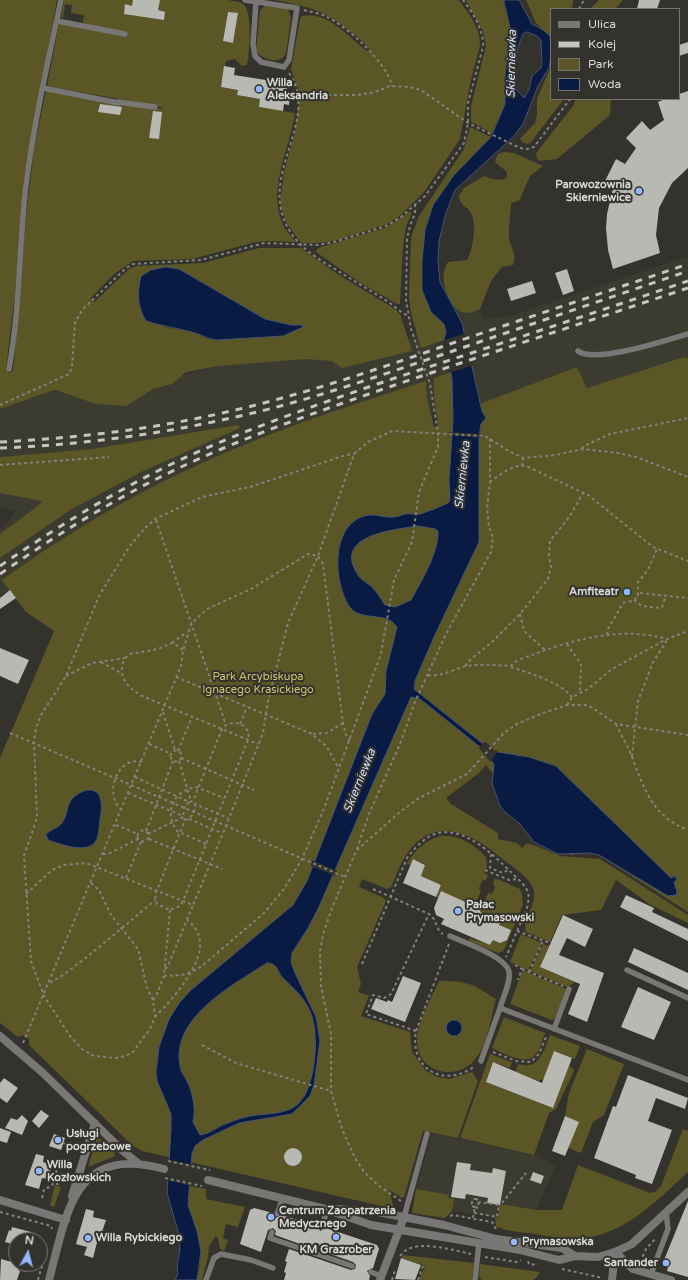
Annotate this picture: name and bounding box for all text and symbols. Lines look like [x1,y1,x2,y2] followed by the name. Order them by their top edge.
[550,8,680,100] legend
[588,17,616,31] text: Ulica
[504,30,520,98] water label: Skierniewka
[588,37,616,51] text: Kolej
[588,57,614,71] text: Park
[267,76,328,102] place label: Willa Aleksandria
[588,77,621,91] text: Woda
[254,84,264,94] marker: Willa Aleksandria
[555,178,631,204] place label: Parowozownia Skierniewice
[634,186,644,196] marker: Parowozownia Skierniewice
[452,440,474,510] water label: Skierniewka
[569,585,619,599] place label: Amfiteatr
[622,587,632,597] marker: Amfiteatr
[202,670,314,696] park label: Park Arcybiskupa Ignacego Krasickiego
[341,747,379,815] water label: Skierniewka
[466,898,534,924] place label: Pałac Prymasowski
[453,906,463,916] marker: Pałac Prymasowski
[66,1127,131,1153] place label: Usługi pogrzebowe
[53,1135,63,1145] marker: Usługi pogrzebowe
[47,1158,111,1184] place label: Willa Kozłowskich
[34,1166,44,1176] marker: Willa Kozłowskich
[279,1204,396,1230] place label: Centrum Zaopatrzenia Medycznego
[266,1212,276,1222] marker: Centrum Zaopatrzenia Medycznego
[96,1231,182,1245] place label: Willa Rybickiego
[8,1232,48,1272] north arrow
[331,1232,341,1242] marker: KM Grazrober
[83,1233,93,1243] marker: Willa Rybickiego
[24,1234,35,1248] text: N
[522,1235,594,1249] place label: Prymasowska
[509,1237,519,1247] marker: Prymasowska
[299,1243,373,1257] place label: KM Grazrober
[604,1256,658,1270] place label: Santander
[661,1258,671,1268] marker: Santander

